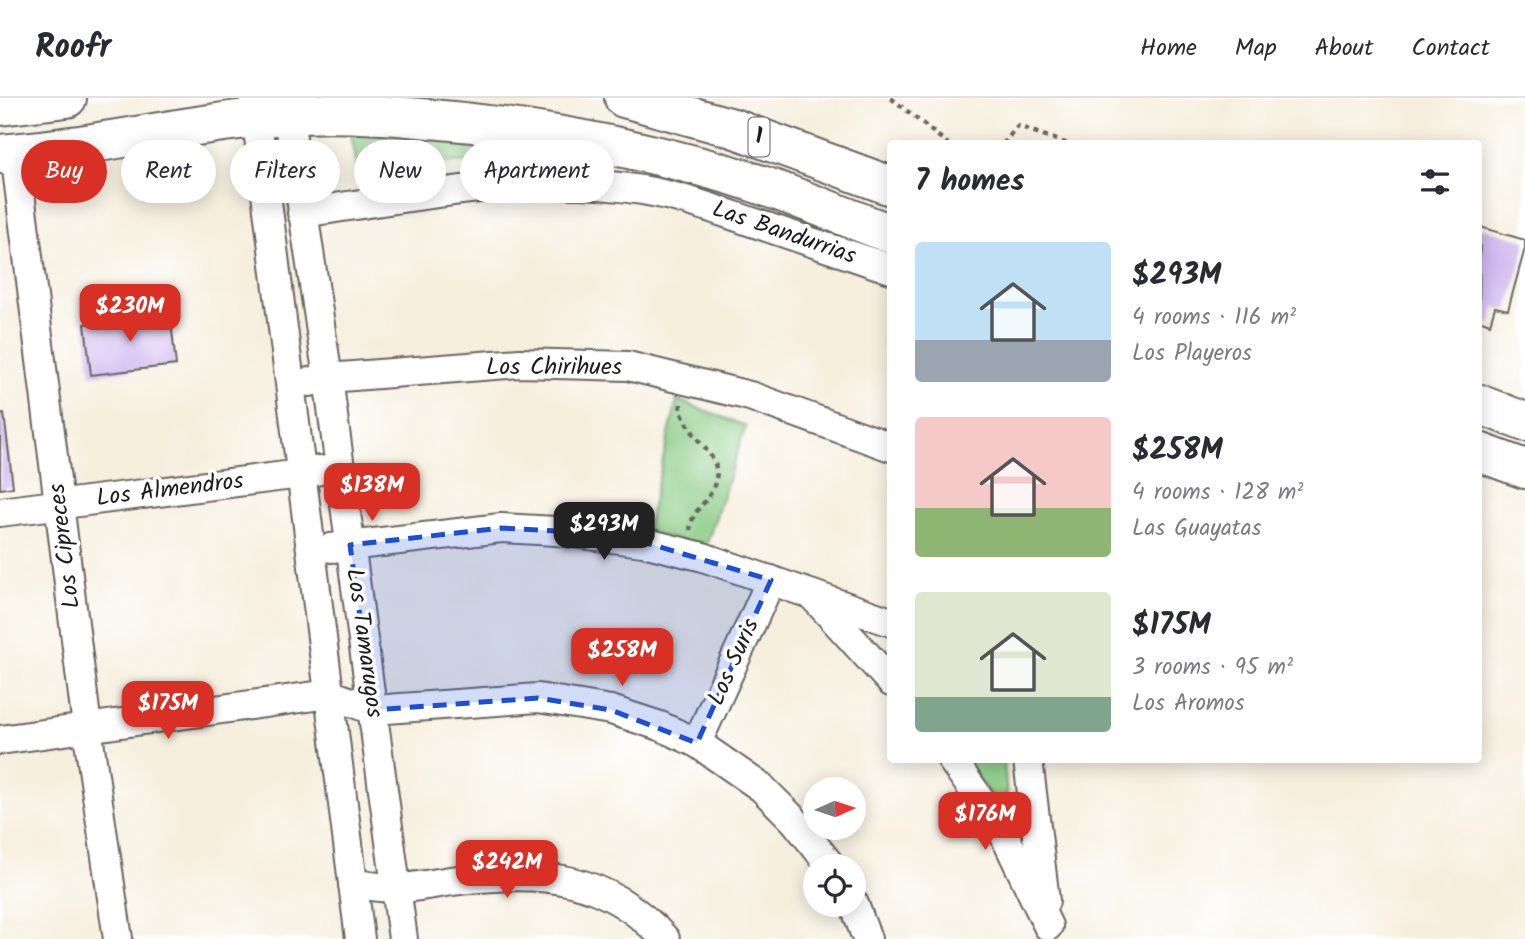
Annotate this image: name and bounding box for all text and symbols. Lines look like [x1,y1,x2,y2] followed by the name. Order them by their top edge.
[35,22,111,75] text: Roofr
[1140,29,1197,68] text: Home
[1235,29,1277,68] text: Map
[1315,29,1373,68] text: About
[1411,29,1490,68] text: Contact
[748,118,770,156] road number: 1
[21,140,107,203] chip: Buy
[121,140,216,203] chip: Rent
[230,140,340,203] chip: Filters
[354,140,446,203] chip: New
[460,140,614,203] chip: Apartment
[915,158,1025,206] text: 7 homes
[1416,163,1454,201] icon: filters
[707,190,861,276] street label: Las Bandurrias
[1132,252,1222,300] text: $293M
[971,270,1055,354] icon: home
[81,285,179,344] pin: $230M
[96,289,164,325] text: $230M
[1132,300,1296,336] text: 4 rooms · 116 m²
[1132,336,1252,372] text: Los Playeros
[486,348,622,387] street label: Los Chirihues
[1132,427,1223,475] text: $258M
[971,445,1055,529] icon: home
[94,462,246,518] street label: Los Almendros
[323,464,421,523] pin: $138M
[340,468,404,504] text: $138M
[1132,475,1303,511] text: 4 rooms · 128 m²
[38,481,92,611] street label: Los Cipreces
[555,503,653,562] pin: $293M
[570,507,638,543] text: $293M
[1132,511,1261,547] text: Las Guayatas
[334,566,394,720] street label: Los Tamarugos
[1132,602,1211,650] text: $175M
[697,612,771,712] street label: Los Suris
[971,620,1055,704] icon: home
[573,628,671,688] pin: $258M
[587,633,657,669] text: $258M
[1132,650,1293,686] text: 3 rooms · 95 m²
[119,682,217,741] pin: $175M
[138,686,198,722] text: $175M
[1132,686,1245,722] text: Los Aromos
[803,777,866,840] north arrow
[803,777,866,917] map controls
[936,792,1034,852] pin: $176M
[954,797,1016,833] text: $176M
[458,840,556,900] pin: $242M
[472,845,542,881] text: $242M
[803,854,866,917] button: locate

